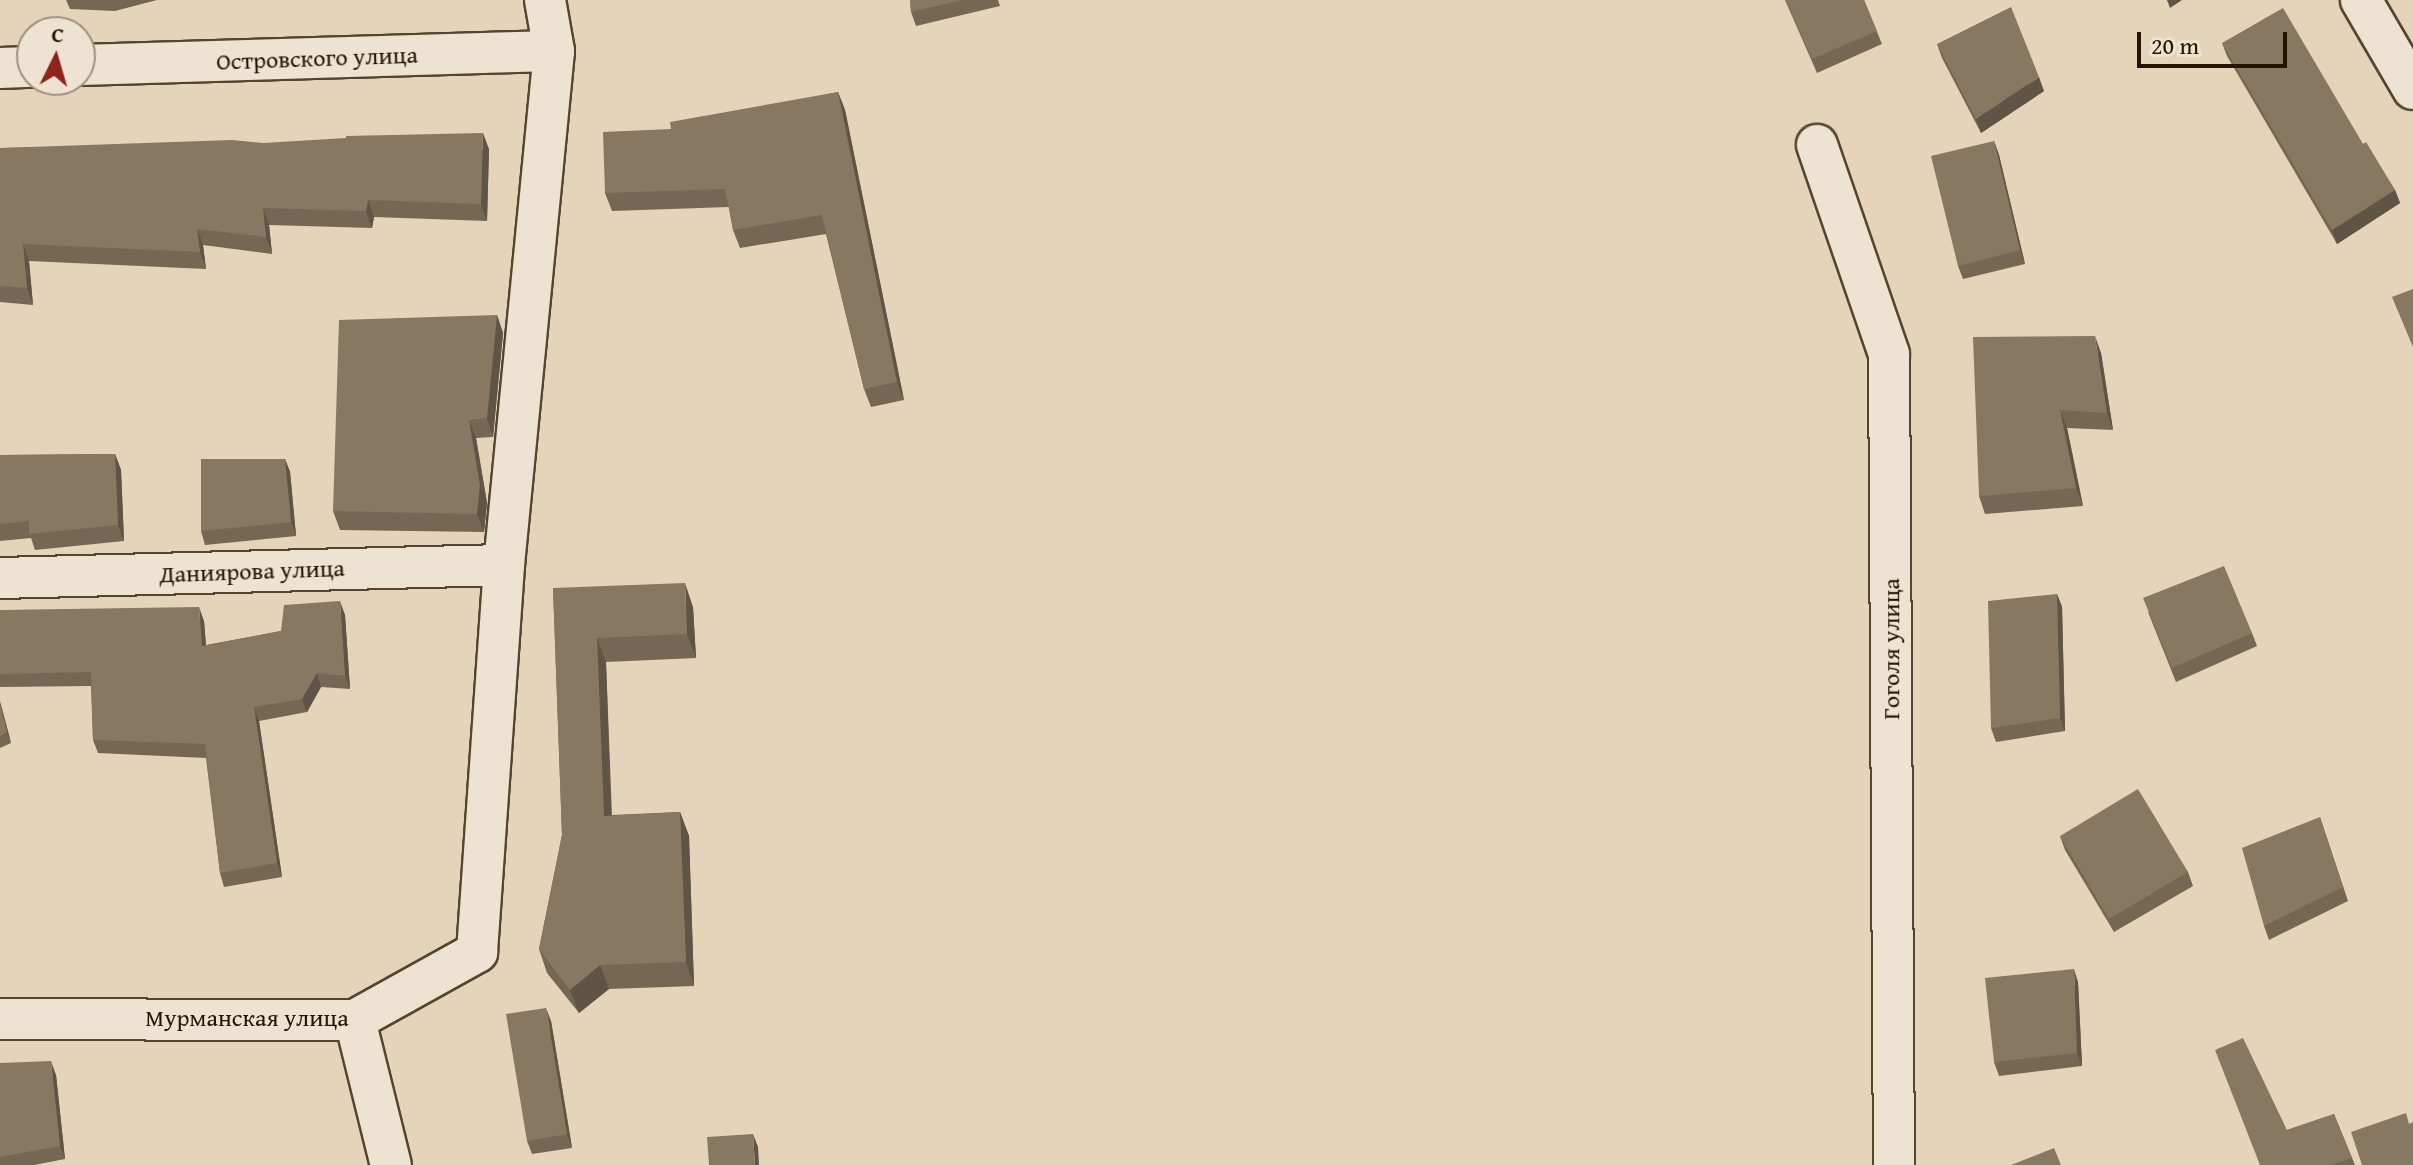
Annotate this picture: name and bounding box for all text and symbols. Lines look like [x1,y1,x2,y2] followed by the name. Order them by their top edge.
[16,16,96,96] north arrow
[2141,16,2291,66] scale bar
[50,18,66,51] text: С
[2151,28,2199,63] text: 20 m
[216,40,418,76] street label: Островского улица
[159,553,345,589] street label: Даниярова улица
[1877,578,1905,720] street label: Гоголя улица
[145,1004,349,1032] street label: Мурманская улица

